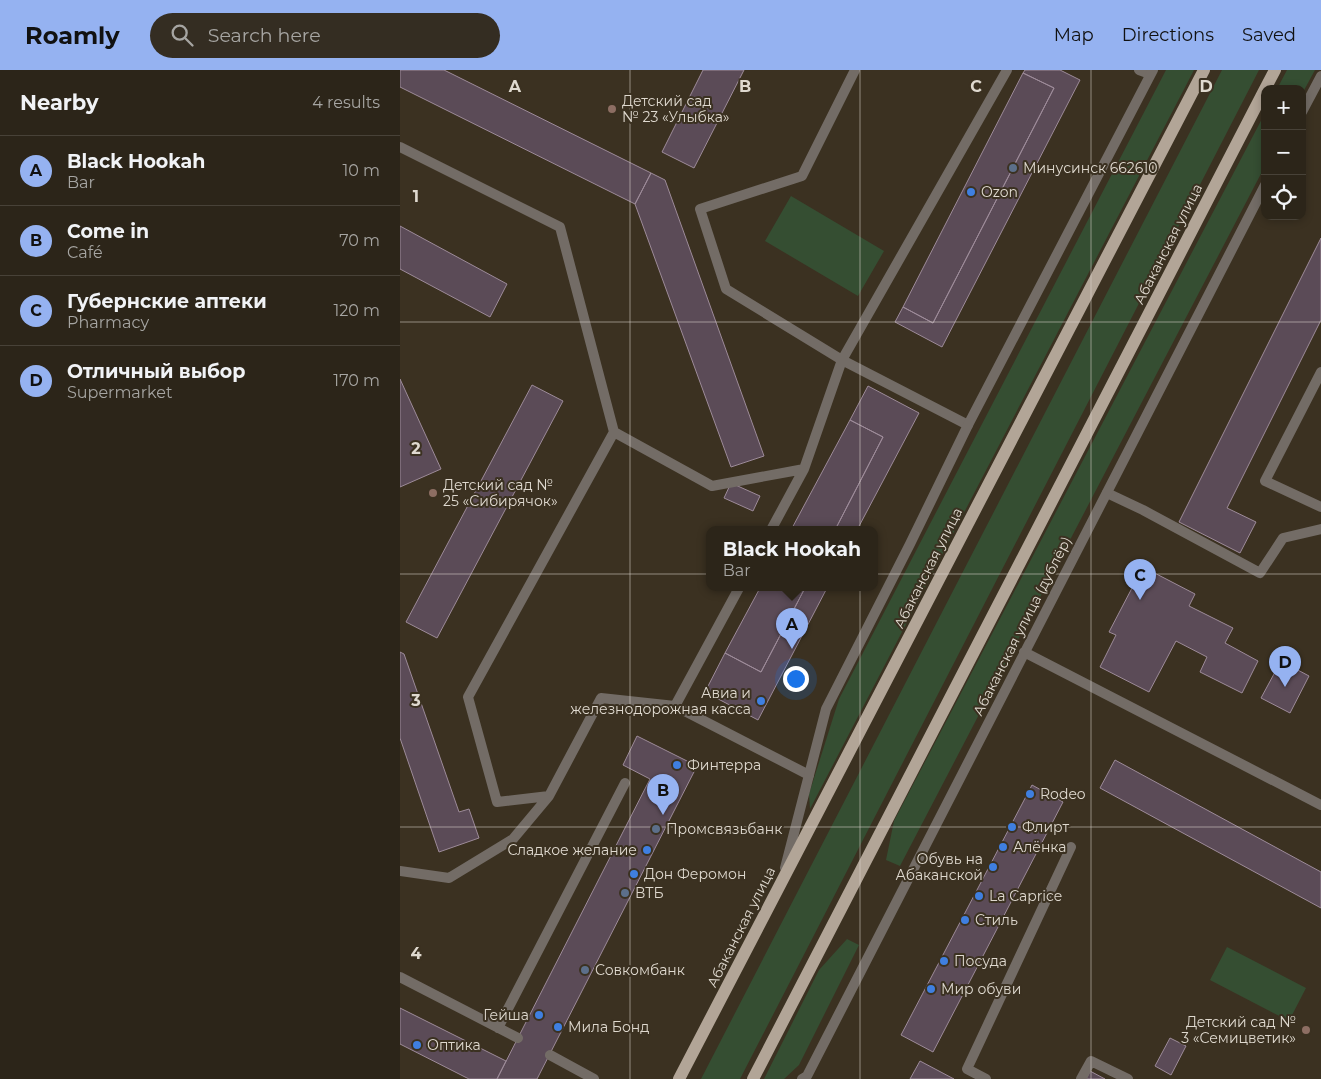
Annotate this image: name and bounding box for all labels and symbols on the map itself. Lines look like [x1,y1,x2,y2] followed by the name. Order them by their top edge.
[508,77,522,96] text: A
[739,77,751,96] text: B
[970,77,982,96] text: C
[1199,77,1213,96] text: D
[622,92,730,126] place label: Детский сад № 23 «Улыбка»
[606,103,618,115] marker: Детский сад № 23 «Улыбка»
[1023,159,1158,177] place label: Минусинск 662610
[1007,162,1019,174] marker: Минусинск 662610
[1130,181,1206,307] street label: Абаканская улица
[981,183,1018,201] place label: Ozon
[965,186,977,198] marker: Ozon
[413,187,419,206] text: 1
[411,439,421,458] text: 2
[443,476,558,510] place label: Детский сад № 25 «Сибирячок»
[427,487,439,499] marker: Детский сад № 25 «Сибирячок»
[890,505,966,631] street label: Абаканская улица
[969,533,1075,719] street label: Абаканская улица (дублёр)
[1124,559,1156,600] pin: C
[776,608,808,649] pin: A
[1269,646,1301,687] pin: D
[783,666,809,692] your location
[570,684,751,718] place label: Авиа и железнодорожная касса
[410,691,421,710] text: 3
[755,695,767,707] marker: Авиа и железнодорожная касса
[687,756,761,774] place label: Финтерра
[671,759,683,771] marker: Финтерра
[647,774,679,815] pin: B
[1040,785,1086,803] place label: Rodeo
[1024,788,1036,800] marker: Rodeo
[1022,818,1069,836] place label: Флирт
[666,820,782,838] place label: Промсвязьбанк
[1006,821,1018,833] marker: Флирт
[650,823,662,835] marker: Промсвязьбанк
[1013,838,1067,856] place label: Алёнка
[508,841,637,859] place label: Сладкое желание
[997,841,1009,853] marker: Алёнка
[641,844,653,856] marker: Сладкое желание
[895,850,983,884] place label: Обувь на Абаканской
[987,861,999,873] marker: Обувь на Абаканской
[703,864,779,990] street label: Абаканская улица
[644,865,746,883] place label: Дон Феромон
[628,868,640,880] marker: Дон Феромон
[635,884,664,902] place label: ВТБ
[619,887,631,899] marker: ВТБ
[989,887,1062,905] place label: La Caprice
[973,890,985,902] marker: La Caprice
[975,911,1018,929] place label: Стиль
[959,914,971,926] marker: Стиль
[410,944,422,963] text: 4
[954,952,1007,970] place label: Посуда
[938,955,950,967] marker: Посуда
[595,961,685,979] place label: Совкомбанк
[579,964,591,976] marker: Совкомбанк
[941,980,1021,998] place label: Мир обуви
[925,983,937,995] marker: Мир обуви
[483,1006,529,1024] place label: Гейша
[533,1009,545,1021] marker: Гейша
[1181,1013,1296,1047] place label: Детский сад № 3 «Семицветик»
[568,1018,649,1036] place label: Мила Бонд
[552,1021,564,1033] marker: Мила Бонд
[1300,1024,1312,1036] marker: Детский сад № 3 «Семицветик»
[427,1036,481,1054] place label: Оптика
[411,1039,423,1051] marker: Оптика

